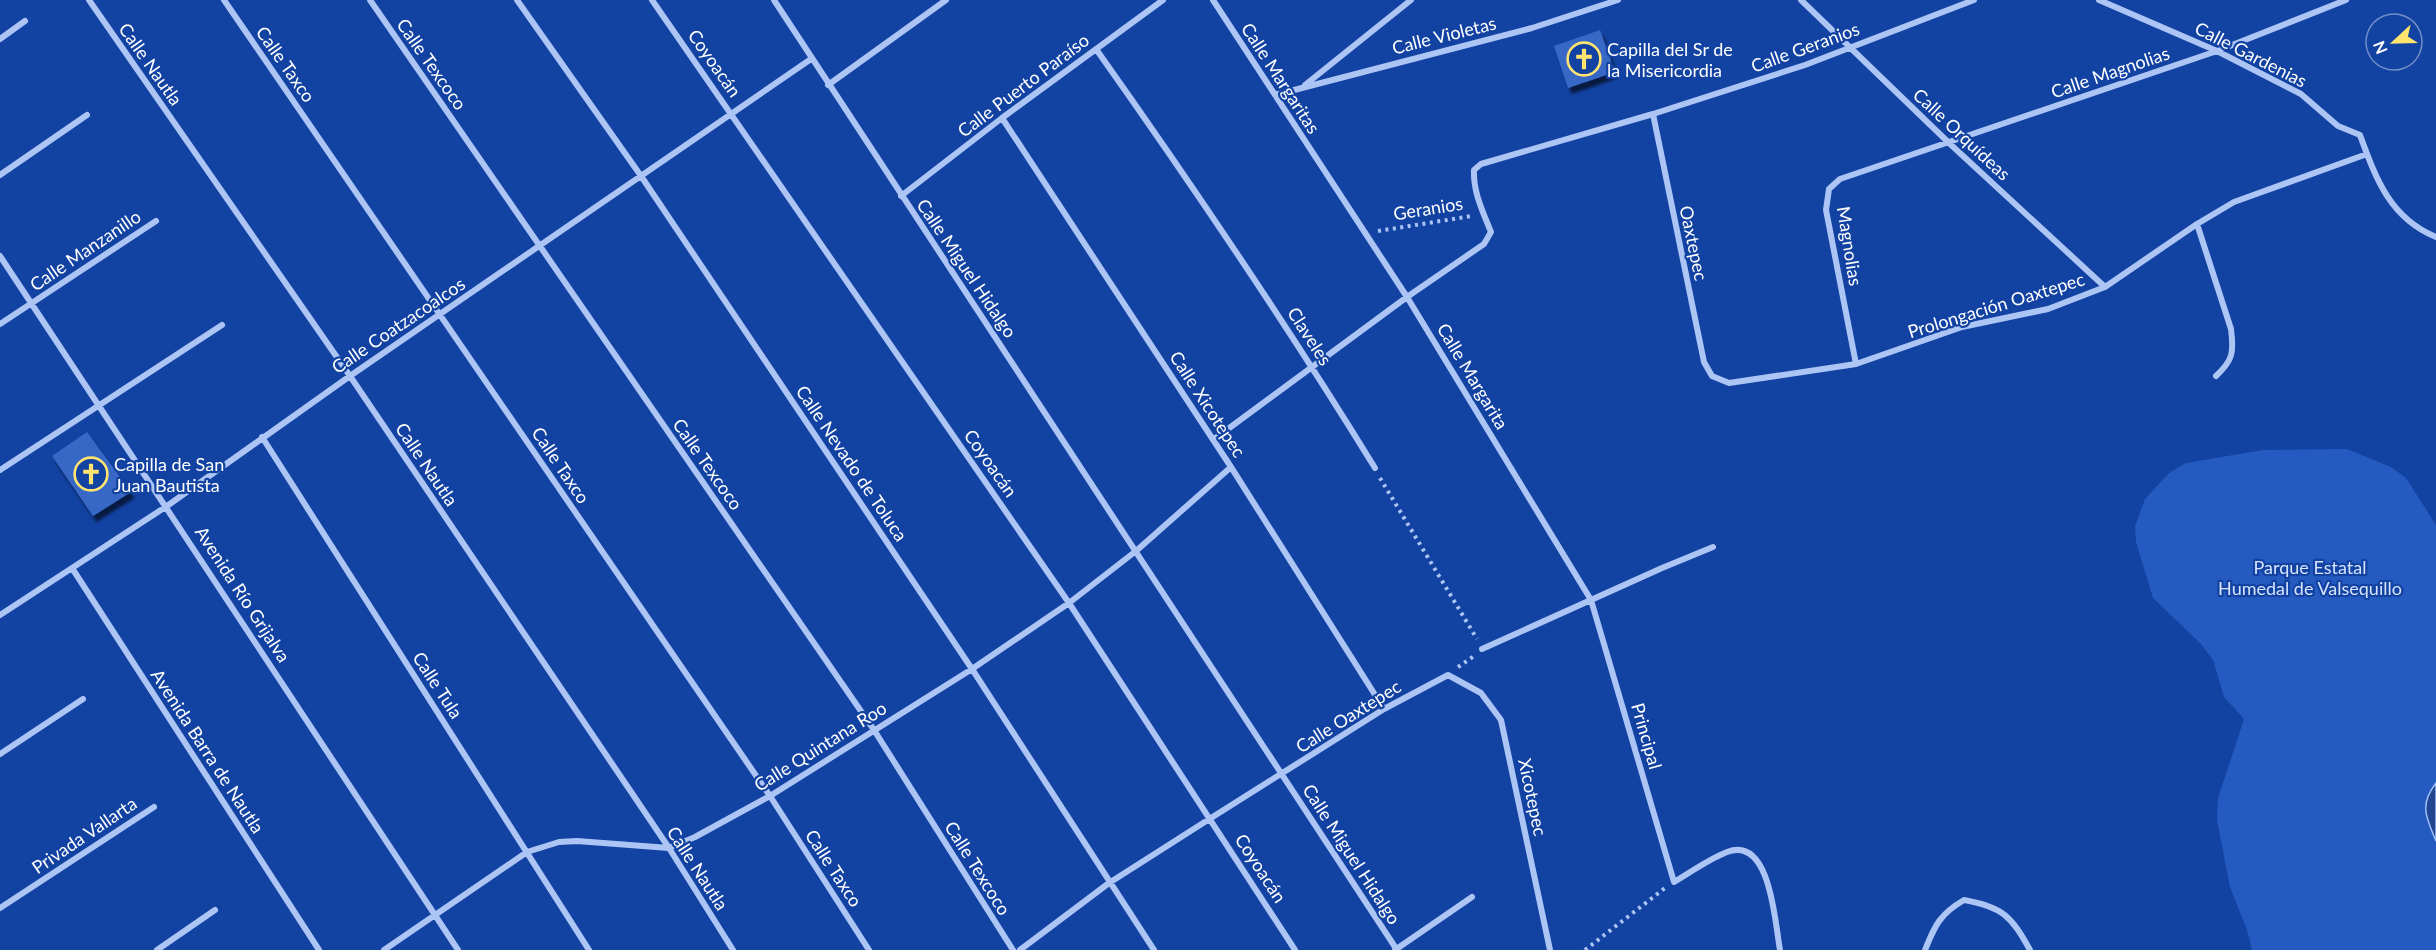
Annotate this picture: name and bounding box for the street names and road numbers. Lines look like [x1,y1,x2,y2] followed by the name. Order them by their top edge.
[1390,11,1499,59] street label: Calle Violetas
[392,14,472,114] street label: Calle Texcoco
[2191,16,2311,92] street label: Calle Gardenias
[1748,17,1862,77] street label: Calle Geranios
[115,18,187,110] street label: Calle Nautla
[1237,18,1325,138] street label: Calle Margaritas
[252,22,320,106] street label: Calle Taxco
[684,25,746,101] street label: Coyoacán
[953,28,1093,142] street label: Calle Puerto Paraíso
[2048,41,2172,103] street label: Calle Magnolias
[1909,83,2015,185] street label: Calle Orquídeas
[1392,192,1465,224] street label: Geranios
[912,194,1022,342] street label: Calle Miguel Hidalgo
[1675,203,1713,283] street label: Oaxtepec
[25,205,145,295] street label: Calle Manzanillo
[1833,205,1867,288] street label: Magnolias
[1905,267,2087,342] street label: Prolongación Oaxtepec
[327,272,469,378] street label: Calle Coatzacoalcos
[1283,303,1337,369] street label: Claveles
[1433,319,1513,433] street label: Calle Margarita
[1166,347,1251,462] street label: Calle Xicotepec
[792,381,912,545] street label: Calle Nevado de Toluca
[668,414,748,514] street label: Calle Texcoco
[391,418,463,510] street label: Calle Nautla
[527,422,595,508] street label: Calle Taxco
[960,425,1022,501] street label: Coyoacán
[191,522,295,666] street label: Avenida Río Grijalva
[408,648,468,722] street label: Calle Tula
[147,665,269,837] street label: Avenida Barra de Nautla
[1291,675,1405,757] street label: Calle Oaxtepec
[750,696,890,796] street label: Calle Quintana Roo
[1627,700,1667,772] street label: Principal
[1514,756,1552,838] street label: Xicotepec
[1298,780,1406,928] street label: Calle Miguel Hidalgo
[27,792,141,878] street label: Privada Vallarta
[940,817,1016,919] street label: Calle Texcoco
[663,822,733,914] street label: Calle Nautla
[801,825,867,911] street label: Calle Taxco
[1231,829,1291,907] street label: Coyoacán

